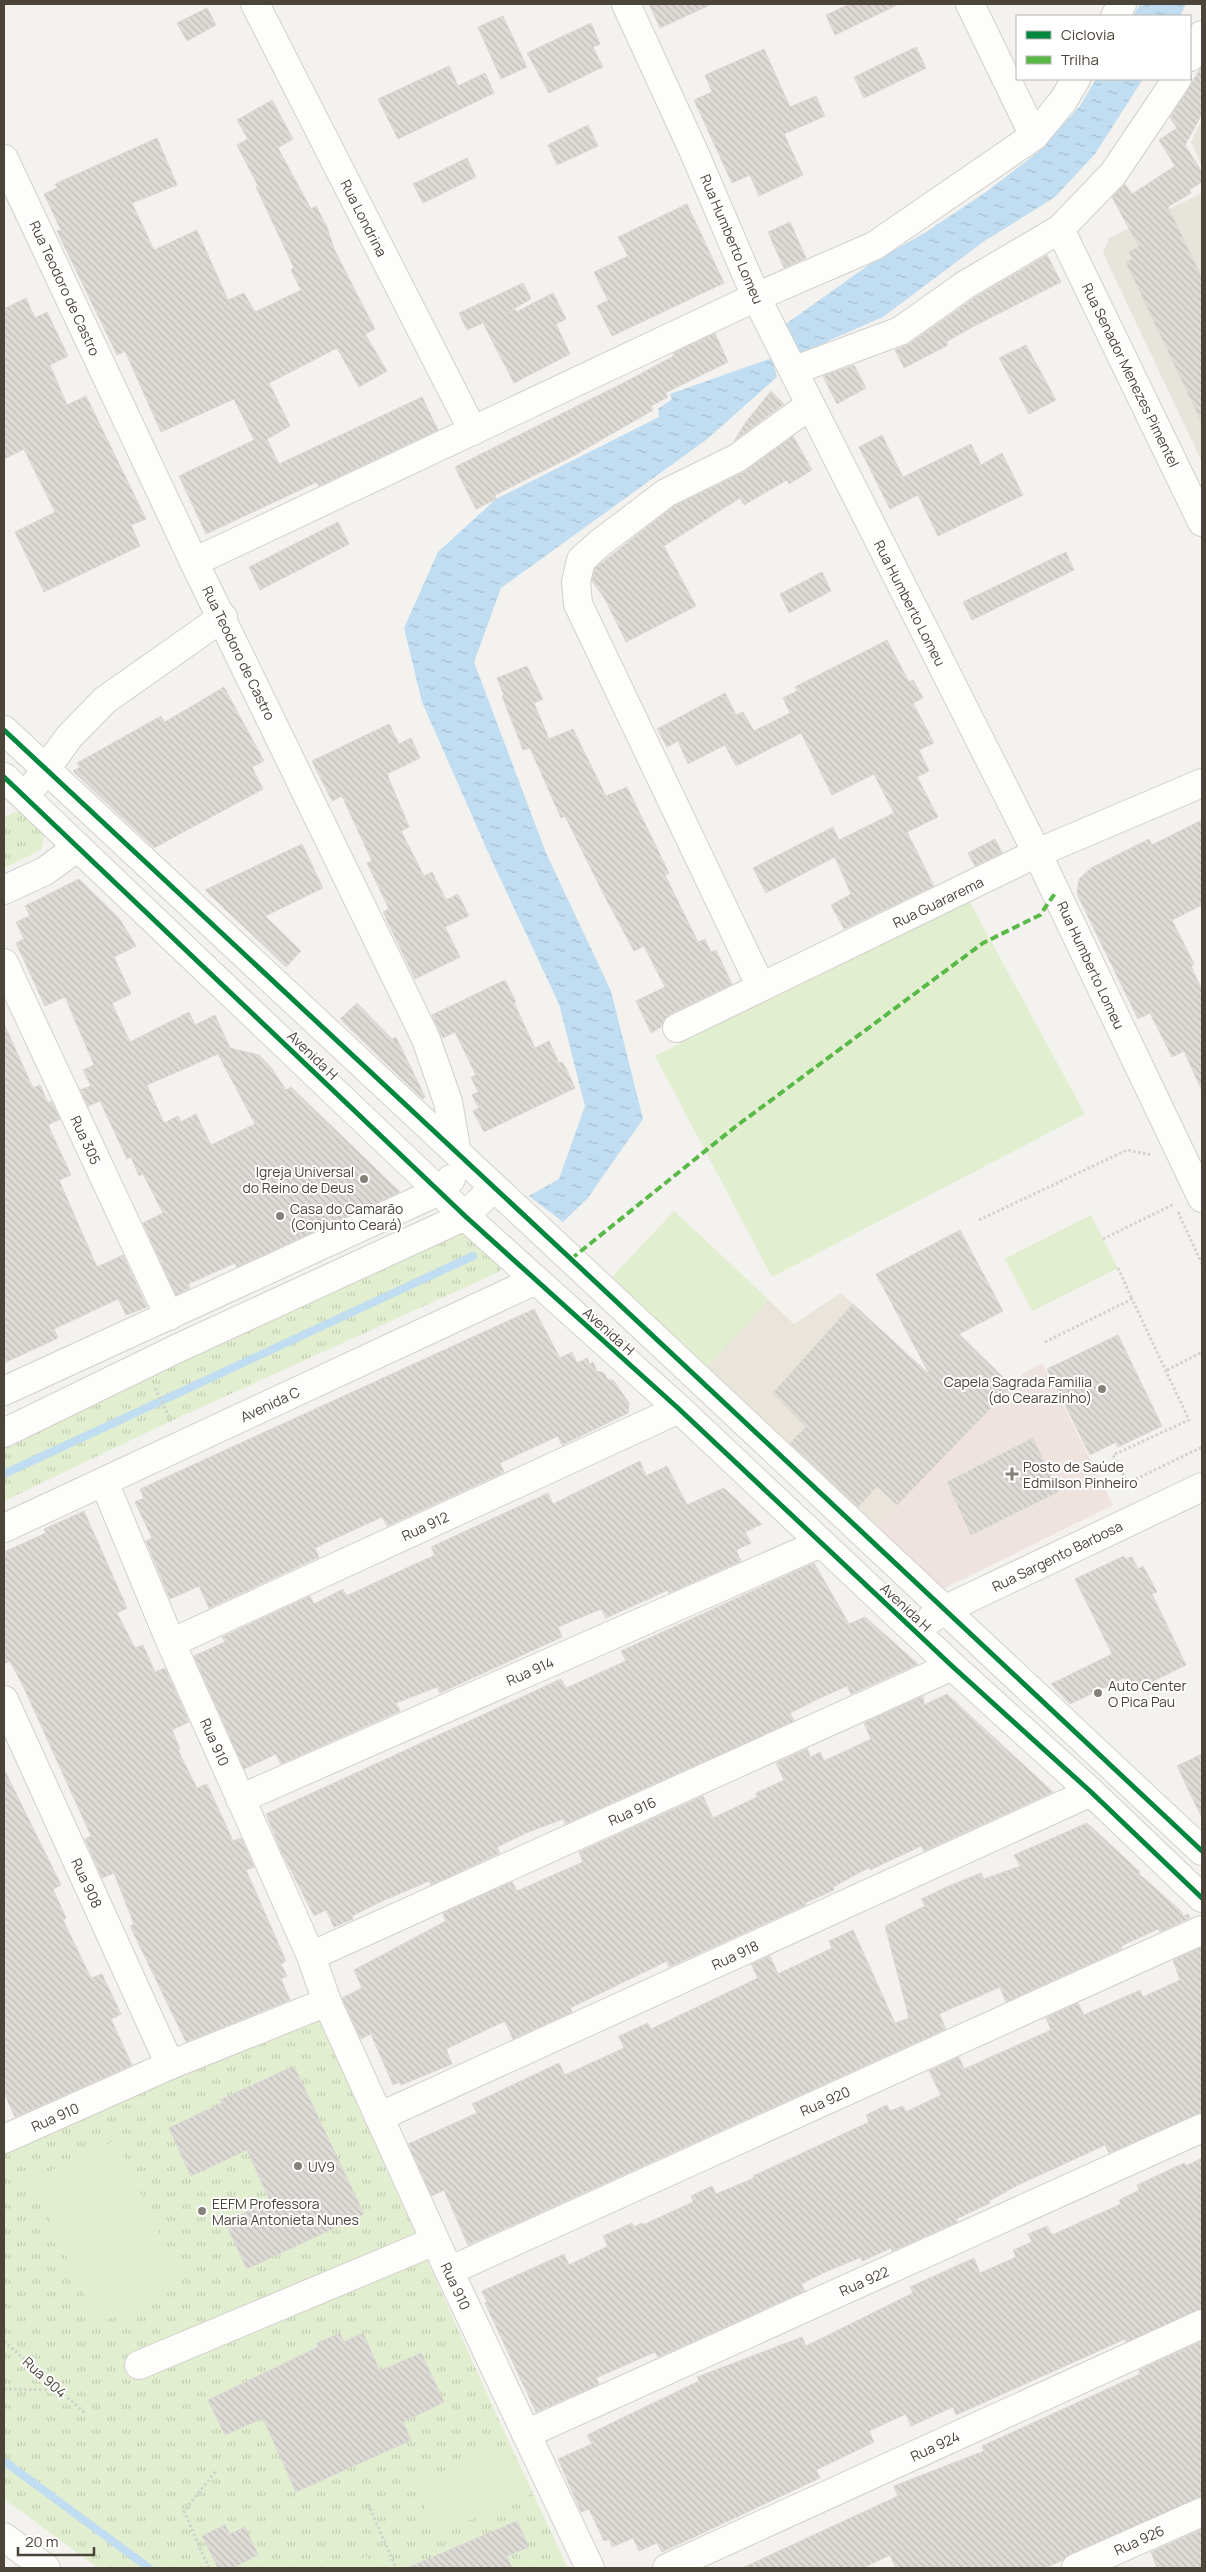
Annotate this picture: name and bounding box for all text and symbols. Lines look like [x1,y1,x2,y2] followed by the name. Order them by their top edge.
[1016,15,1191,80] legend
[1061,24,1115,45] text: Ciclovia
[1061,49,1099,70] text: Trilha
[696,171,768,307] street label: Rua Humberto Lomeu
[336,176,392,260] street label: Rua Londrina
[25,217,105,359] street label: Rua Teodoro de Castro
[1078,280,1184,470] street label: Rua Senador Menezes Pimentel
[870,537,950,669] street label: Rua Humberto Lomeu
[198,583,280,723] street label: Rua Teodoro de Castro
[889,872,987,932] street label: Rua Guararema
[1053,898,1129,1032] street label: Rua Humberto Lomeu
[284,1026,342,1084] street label: Avenida H
[66,1112,106,1168] street label: Rua 305
[242,1162,354,1197] place label: Igreja Universal do Reino de Deus
[358,1173,370,1185] marker: Igreja Universal do Reino de Deus
[290,1199,403,1234] place label: Casa do Camarão (Conjunto Ceará)
[274,1210,286,1222] marker: Casa do Camarão (Conjunto Ceará)
[579,1303,639,1359] street label: Avenida H
[944,1372,1092,1407] place label: Capela Sagrada Familia (do Cearazinho)
[237,1382,303,1426] street label: Avenida C
[1096,1383,1108,1395] marker: Capela Sagrada Familia (do Cearazinho)
[1023,1457,1137,1492] place label: Posto de Saúde Edmilson Pinheiro
[1005,1467,1019,1481] marker: Posto de Saúde Edmilson Pinheiro
[398,1507,452,1545] street label: Rua 912
[989,1516,1125,1596] street label: Rua Sargento Barbosa
[876,1579,936,1635] street label: Avenida H
[503,1652,557,1690] street label: Rua 914
[1108,1676,1186,1711] place label: Auto Center O Pica Pau
[1092,1687,1104,1699] marker: Auto Center O Pica Pau
[196,1715,234,1769] street label: Rua 910
[605,1792,659,1830] street label: Rua 916
[67,1855,107,1911] street label: Rua 908
[708,1936,762,1974] street label: Rua 918
[797,2082,853,2120] street label: Rua 920
[28,2098,82,2136] street label: Rua 910
[308,2157,335,2176] place label: UV9
[292,2160,304,2172] marker: UV9
[212,2194,359,2229] place label: EEFM Professora Maria Antonieta Nunes
[196,2205,208,2217] marker: EEFM Professora Maria Antonieta Nunes
[437,2259,475,2313] street label: Rua 910
[836,2262,892,2300] street label: Rua 922
[19,2352,71,2402] street label: Rua 904
[907,2426,963,2466] street label: Rua 924
[1111,2521,1167,2559] street label: Rua 926
[18,2524,94,2556] scale bar
[25,2531,58,2552] text: 20 m

